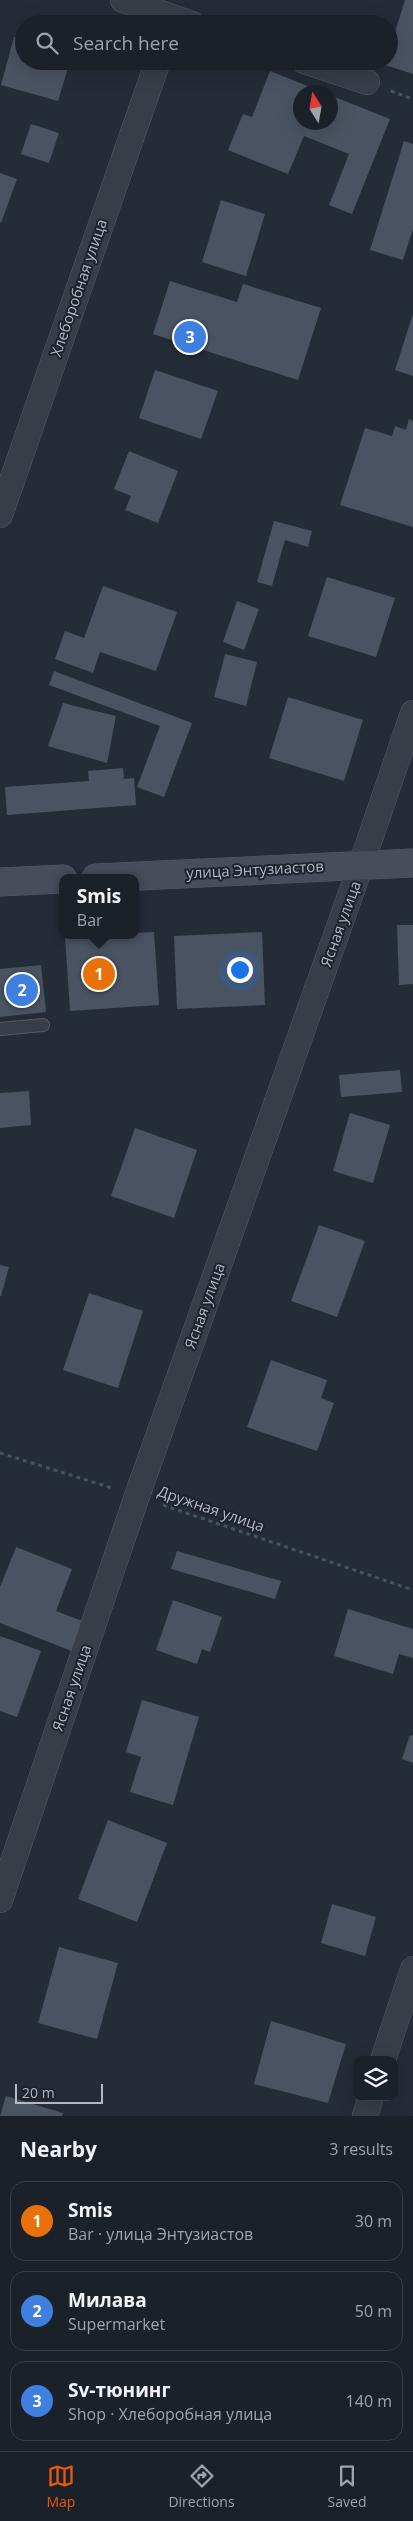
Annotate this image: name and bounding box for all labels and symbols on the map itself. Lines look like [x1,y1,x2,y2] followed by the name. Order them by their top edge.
[293,85,338,130] north arrow
[45,216,111,359] street label: Хлеборобная улица
[174,318,206,356] pin: 3
[186,855,324,883] street label: улица Энтузиастов
[315,878,365,969] street label: Ясная улица
[83,955,115,993] pin: 1
[227,957,253,983] your location
[6,971,38,1009] pin: 2
[179,1260,229,1351] street label: Ясная улица
[155,1480,267,1536] street label: Дружная улица
[47,1642,95,1734] street label: Ясная улица
[15,2081,102,2104] scale bar

